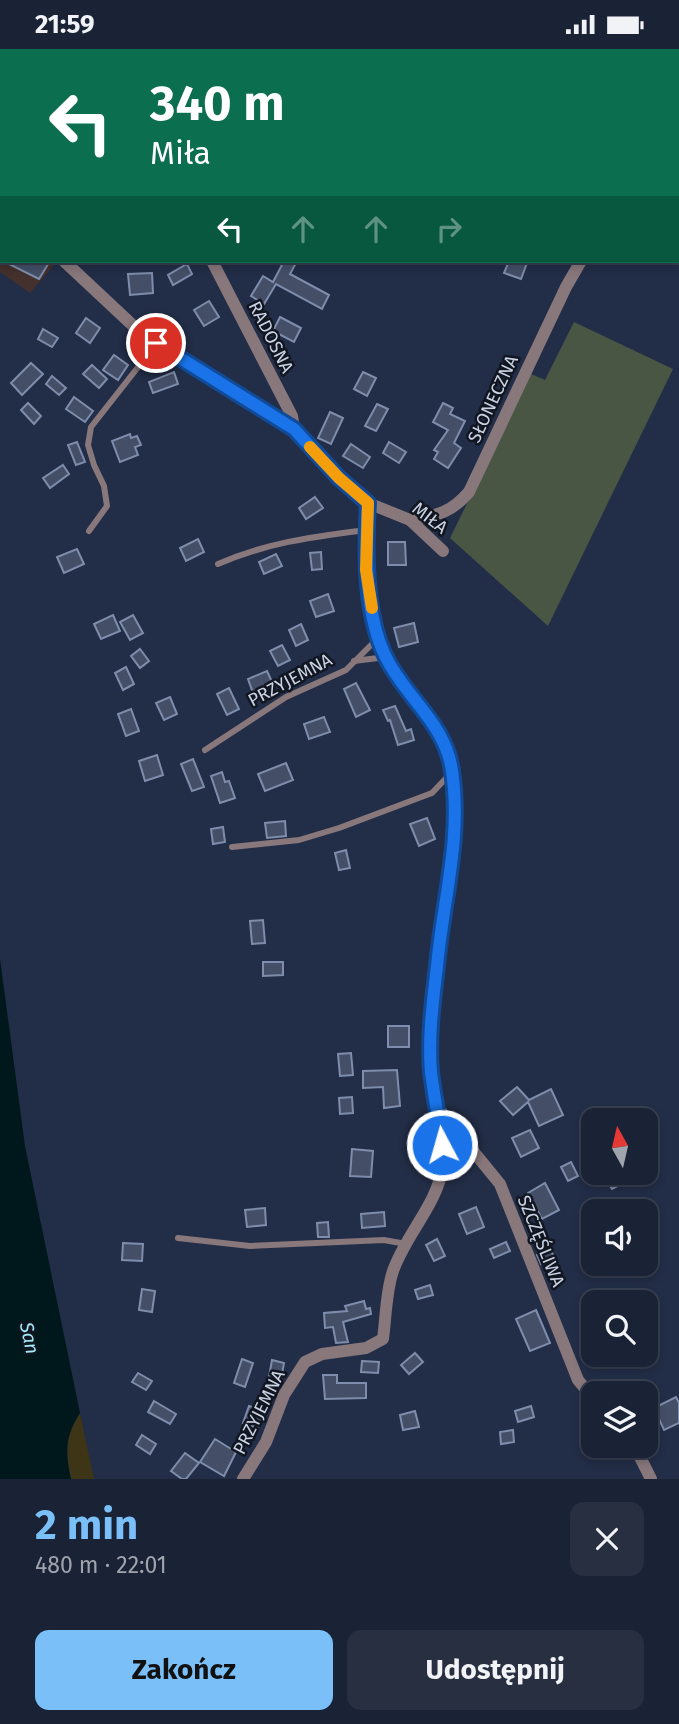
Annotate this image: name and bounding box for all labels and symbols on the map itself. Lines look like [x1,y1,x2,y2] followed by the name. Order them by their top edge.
[244,297,299,377] street label: RADOSNA
[126,313,186,373] pin
[463,351,523,446] street label: SŁONECZNA
[408,497,453,539] street label: MIŁA
[244,648,336,711] street label: PRZYJEMNA
[405,1108,479,1182] position arrow
[581,1108,658,1185] north arrow
[513,1192,570,1290] street label: SZCZĘŚLIWA
[15,1319,44,1356] water label: San
[228,1365,290,1458] street label: PRZYJEMNA

